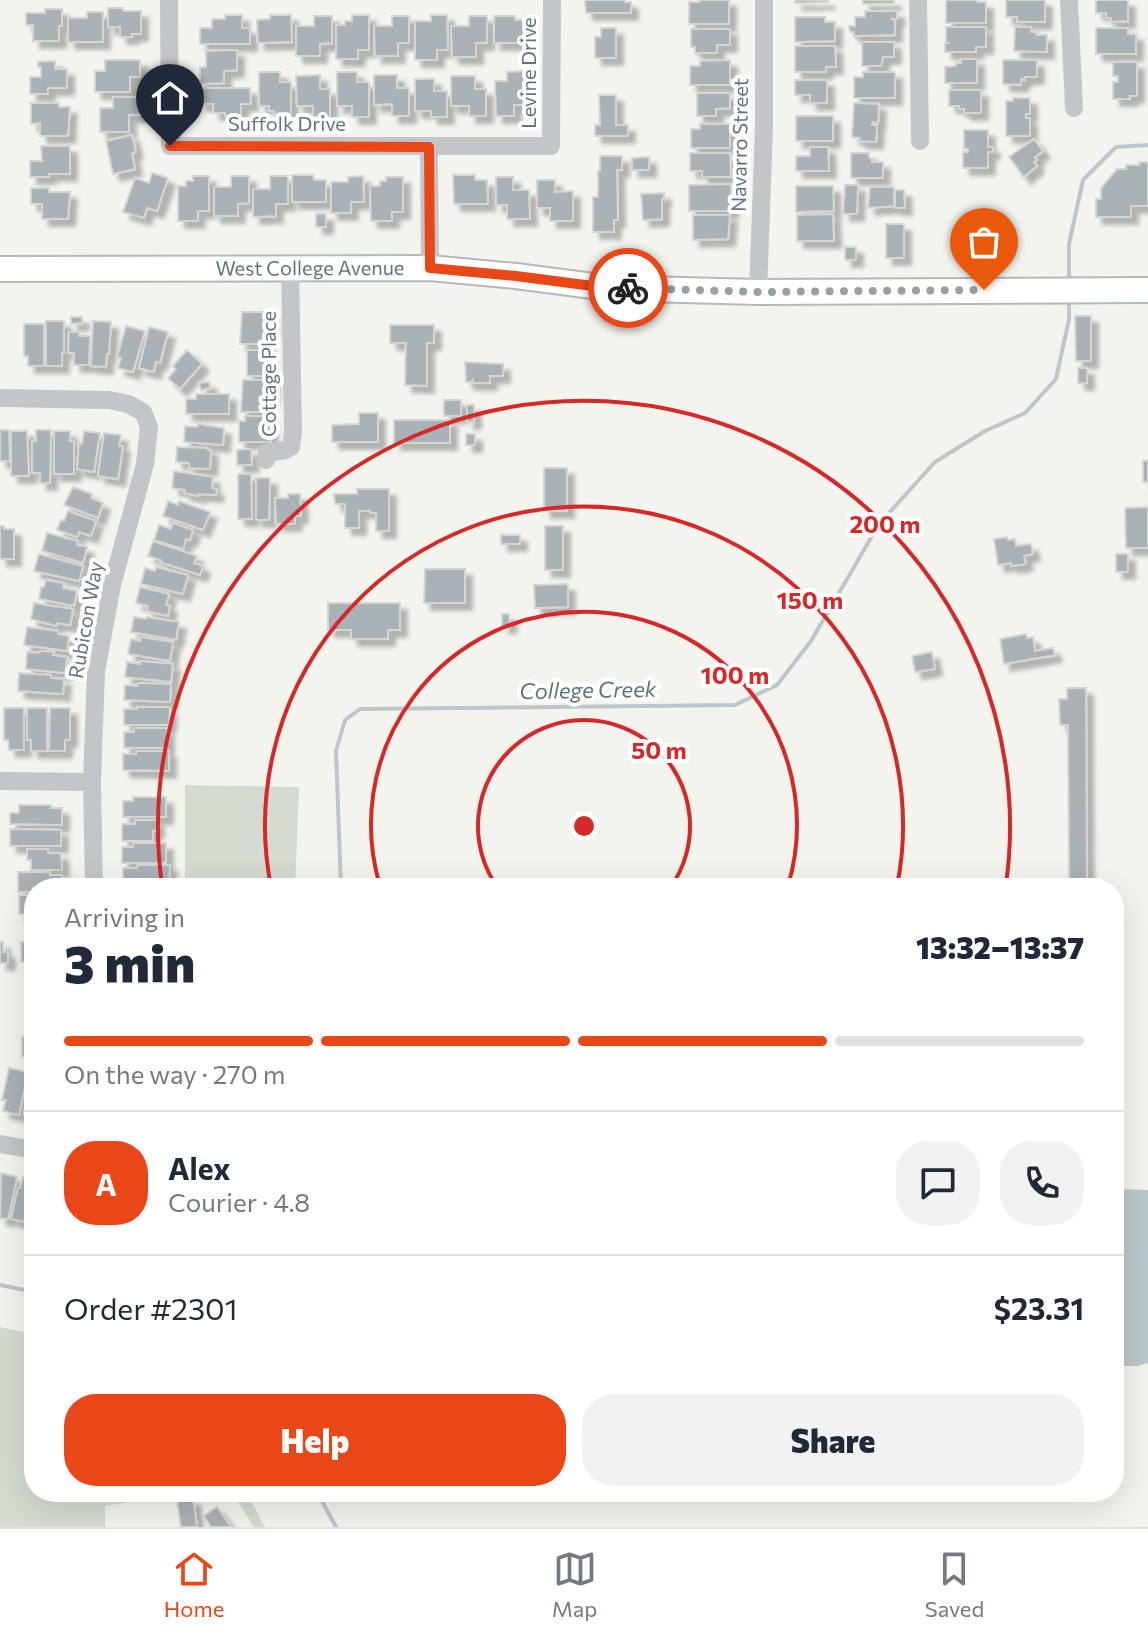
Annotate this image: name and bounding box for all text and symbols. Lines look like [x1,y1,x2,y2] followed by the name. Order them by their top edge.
[516,17,540,129] street label: Levine Drive
[136,64,204,146] pin
[148,76,192,120] icon: home
[726,78,752,212] street label: Navarro Street
[228,111,346,135] street label: Suffolk Drive
[950,208,1018,290] pin
[962,220,1006,264] icon: bag
[588,248,668,328] courier
[216,255,404,279] street label: West College Avenue
[606,266,650,310] icon: bike
[256,311,280,437] street label: Cottage Place
[850,509,920,538] text: 200 m
[63,559,107,680] street label: Rubicon Way
[777,585,843,614] text: 150 m
[701,660,769,689] text: 100 m
[519,675,658,704] water label: College Creek
[631,735,687,764] text: 50 m
[570,812,598,840] centre of rings
[64,901,185,932] text: Arriving in
[916,928,1084,965] text: 13:32–13:37
[64,930,195,994] text: 3 min
[64,1058,285,1089] text: On the way · 270 m
[896,1141,980,1225] button: chat
[1000,1141,1084,1225] button: phone
[168,1149,231,1186] text: Alex
[95,1165,117,1202] text: A
[168,1186,310,1217] text: Courier · 4.8
[64,1289,238,1326] text: Order #2301
[994,1289,1084,1326] text: $23.31
[64,1394,566,1486] button: Help
[582,1394,1084,1486] button: Share
[164,1547,224,1622] tab: Home
[552,1547,597,1622] tab: Map
[925,1547,984,1622] tab: Saved

